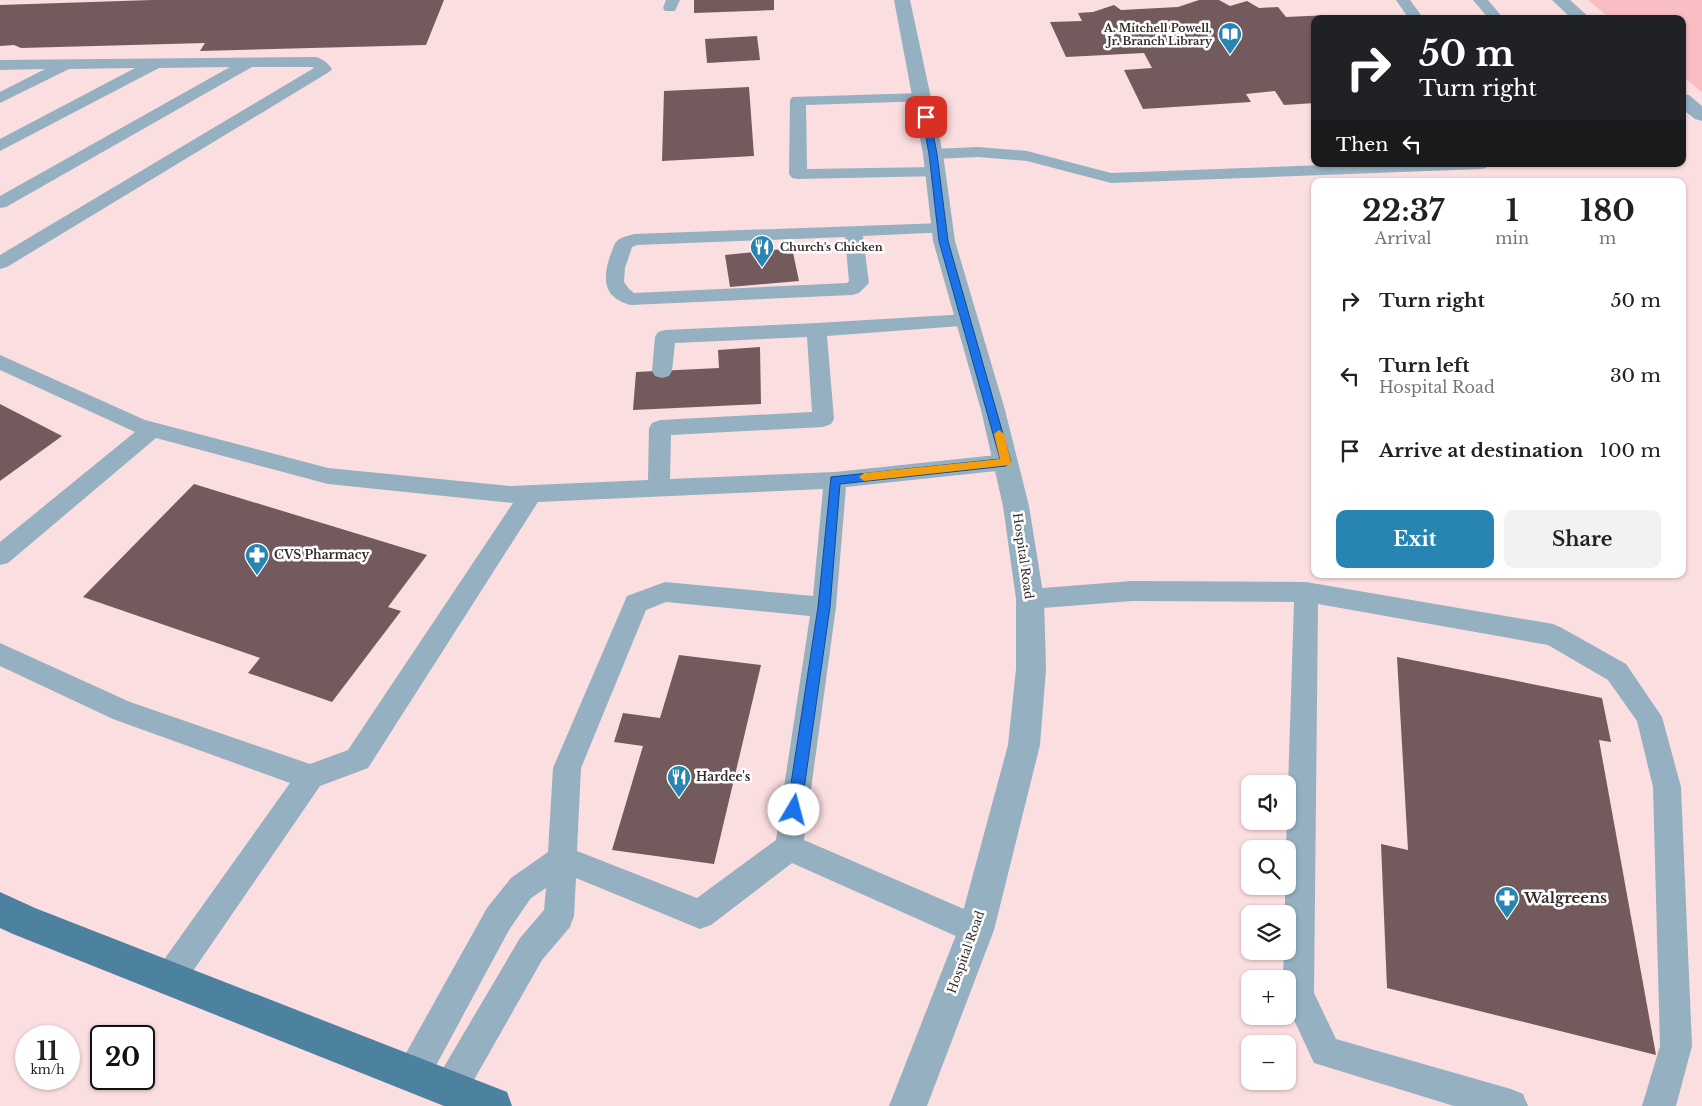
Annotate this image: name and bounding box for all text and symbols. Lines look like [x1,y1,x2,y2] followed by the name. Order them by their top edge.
[1103,21,1213,48] place label: A. Mitchell Powell, Jr. Branch Library
[1217,21,1243,55] library icon: A. Mitchell Powell, Jr. Branch Library
[1419,32,1514,75] text: 50 m
[1336,35,1401,100] icon: right
[1419,75,1537,102] text: Turn right
[905,96,947,138] pin
[912,103,940,131] icon: arrive
[1398,130,1426,158] icon: left
[1336,133,1388,156] text: Then
[1362,192,1444,229] text: 22:37
[1506,192,1519,229] text: 1
[1580,192,1635,229] text: 180
[1375,228,1432,248] text: Arrival
[1495,228,1529,248] text: min
[1599,228,1616,248] text: m
[749,234,775,268] restaurant icon: Church's Chicken
[780,240,883,254] place label: Church's Chicken
[1336,287,1364,315] icon: right
[1379,289,1485,312] text: Turn right
[1611,289,1661,312] text: 50 m
[1379,354,1470,377] text: Turn left
[1336,362,1364,390] icon: left
[1610,364,1661,387] text: 30 m
[1379,377,1495,397] text: Hospital Road
[1336,437,1364,465] icon: arrive
[1379,439,1583,462] text: Arrive at destination
[1600,439,1661,462] text: 100 m
[1336,510,1494,568] button: Exit
[1504,510,1661,568] button: Share
[1010,512,1037,600] street label: Hospital Road
[244,542,270,576] pharmacy icon: CVS Pharmacy
[274,547,369,562] place label: CVS Pharmacy
[666,764,692,798] restaurant icon: Hardee's
[696,769,751,784] place label: Hardee's
[1241,775,1296,1090] map controls
[1241,775,1296,830] button: sound
[767,783,819,835] position arrow
[1241,840,1296,895] button: search
[1494,885,1520,919] pharmacy icon: Walgreens
[1523,888,1607,907] place label: Walgreens
[1241,905,1296,960] button: layers
[944,908,987,995] street label: Hospital Road
[1241,970,1296,1025] button: +
[90,1025,155,1090] speed limit sign: 20
[1241,1035,1296,1090] button: −
[37,1036,58,1067] text: 11
[30,1062,65,1077] text: km/h

